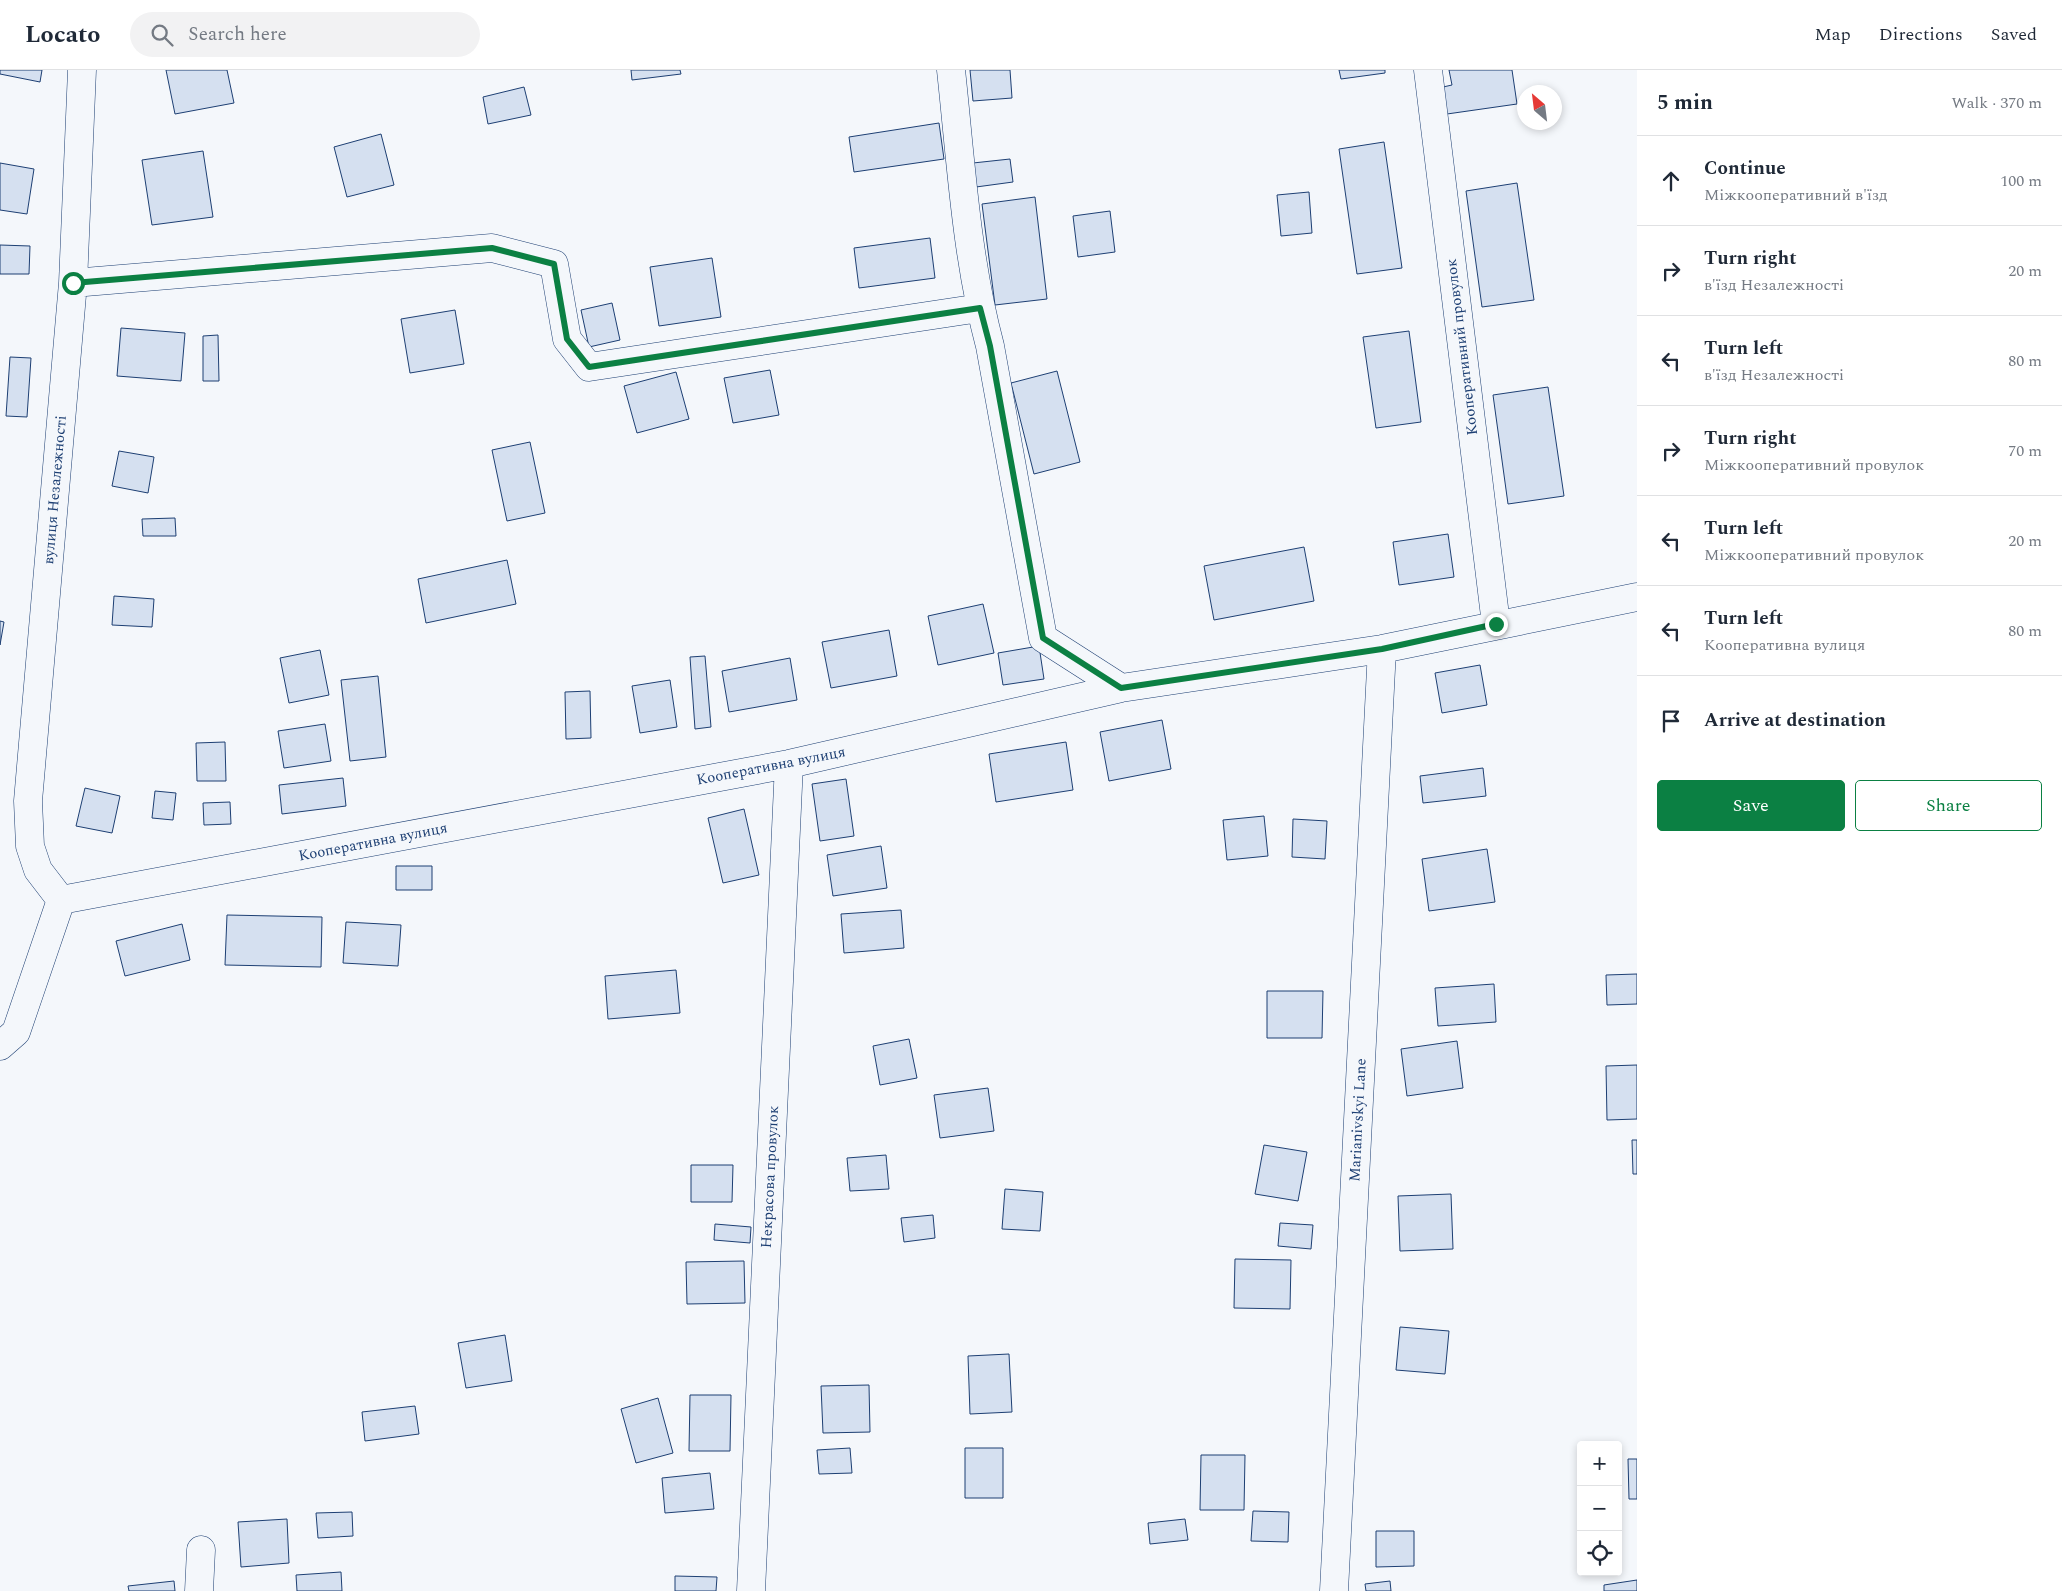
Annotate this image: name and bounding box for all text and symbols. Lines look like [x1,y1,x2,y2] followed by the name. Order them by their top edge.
[130,12,480,57] search box
[25,17,100,53] text: Locato
[188,20,287,49] text: Search here
[148,21,176,49] icon: search
[1815,21,1851,48] text: Map
[1879,21,1963,48] text: Directions
[1991,21,2037,48] text: Saved
[1517,85,1562,130] north arrow
[1657,87,1713,119] text: 5 min
[1951,91,2042,115] text: Walk · 370 m
[1704,154,1786,183] text: Continue
[1657,167,1685,195] icon: ahead
[2000,169,2042,193] text: 100 m
[1704,183,1888,207] text: Міжкооперативний в'їзд
[1704,244,1797,273] text: Turn right
[1440,257,1484,437] street label: Кооперативний провулок
[1657,257,1685,285] icon: right
[2008,259,2042,283] text: 20 m
[62,272,85,295] route start
[1704,273,1844,297] text: в'їзд Незалежності
[1704,334,1783,363] text: Turn left
[1657,347,1685,375] icon: left
[2008,349,2042,373] text: 80 m
[1704,363,1844,387] text: в'їзд Незалежності
[37,415,73,565] street label: вулиця Незалежності
[1704,424,1797,453] text: Turn right
[1657,437,1685,465] icon: right
[2008,439,2042,463] text: 70 m
[1704,453,1924,477] text: Міжкооперативний провулок
[1704,514,1783,543] text: Turn left
[1657,527,1685,555] icon: left
[2008,529,2042,553] text: 20 m
[1704,543,1924,567] text: Міжкооперативний провулок
[1704,604,1783,633] text: Turn left
[1485,613,1508,636] route end
[1657,617,1685,645] icon: left
[2008,619,2042,643] text: 80 m
[1704,633,1865,657] text: Кооперативна вулиця
[1704,706,1886,735] text: Arrive at destination
[1657,707,1685,735] icon: arrive
[695,740,847,792] street label: Кооперативна вулиця
[1657,780,1845,831] button: Save
[1855,780,2042,831] button: Share
[297,816,449,868] street label: Кооперативна вулиця
[1343,1058,1373,1182] street label: Marianivskyi Lane
[755,1105,785,1249] street label: Некрасова провулок
[1577,1441,1622,1576] map controls
[1577,1441,1622,1486] button: +
[1577,1486,1622,1531] button: −
[1577,1531,1622,1576] button: locate

